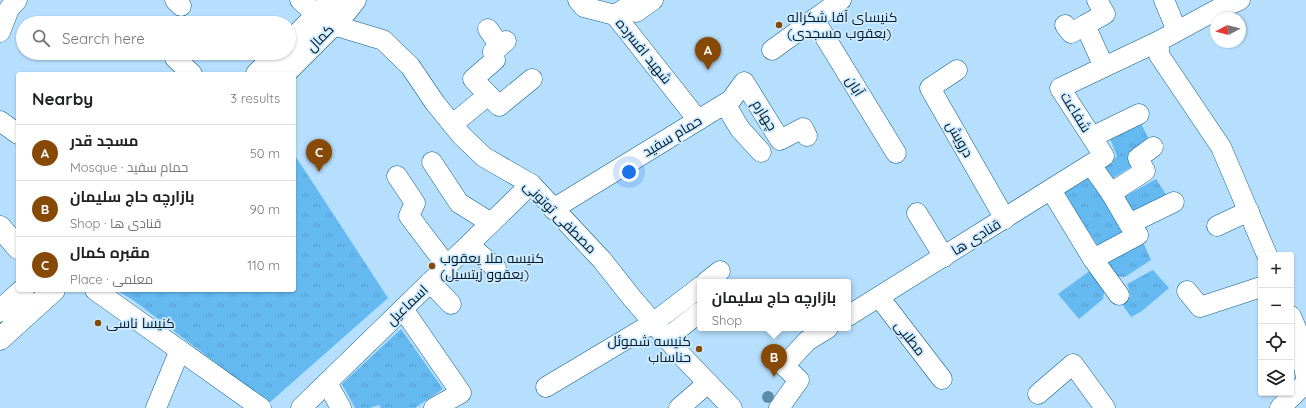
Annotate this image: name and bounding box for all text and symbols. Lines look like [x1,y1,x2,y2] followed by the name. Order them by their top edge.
[787,8,897,42] place label: کنیسای آقا شکراله (یعقوب مسجدی)
[1210,12,1246,48] north arrow
[612,14,676,88] street label: شهید افسرده
[16,16,296,60] search box
[302,20,338,56] street label: کمال
[774,20,784,30] marker: کنیسای آقا شکراله (یعقوب مسجدی)
[30,27,52,49] icon: search
[62,29,145,48] text: Search here
[695,37,721,70] pin: A
[842,72,868,100] street label: آبان
[32,88,93,109] text: Nearby
[1057,88,1095,136] street label: شفاعت
[230,90,280,106] text: 3 results
[748,96,782,135] street label: چهارم
[639,111,705,162] street label: حمام سفید
[942,117,978,161] street label: درویش
[70,131,138,150] text: مسجد قدر
[306,139,332,172] pin: C
[41,145,49,161] text: A
[250,145,280,161] text: 50 m
[70,159,188,175] text: Mosque · حمام سفید
[619,162,639,182] your location
[520,177,600,257] street label: مصطفی توتونی
[70,187,195,206] text: بازارچه حاج سلیمان
[41,201,49,217] text: B
[250,201,280,217] text: 90 m
[70,215,161,231] text: Shop · قنادی ها
[948,215,1004,259] street label: قنادی ها
[70,243,150,262] text: مقبره کمال
[440,249,544,283] place label: کنیسه ملا یعقوب (یعقوو زیتسیل)
[1258,252,1294,396] map controls
[1258,252,1294,288] button: +
[41,257,49,273] text: C
[247,257,280,273] text: 110 m
[427,261,437,271] marker: کنیسه ملا یعقوب (یعقوو زیتسیل)
[70,271,153,287] text: Place · معلمی
[697,279,851,331] popup
[382,281,432,329] street label: اسماعیل
[712,288,836,307] text: بازارچه حاج سلیمان
[1258,288,1294,324] button: −
[712,312,742,328] text: Shop
[106,314,175,332] place label: کنیسا ناسی
[891,317,929,359] street label: مطلبی
[93,318,103,328] marker: کنیسا ناسی
[1258,324,1294,360] button: locate
[607,332,691,366] place label: کنیسه شموئل حناساب
[694,344,704,354] marker: کنیسه شموئل حناساب
[761,344,787,377] pin: B
[1258,360,1294,396] button: layers

